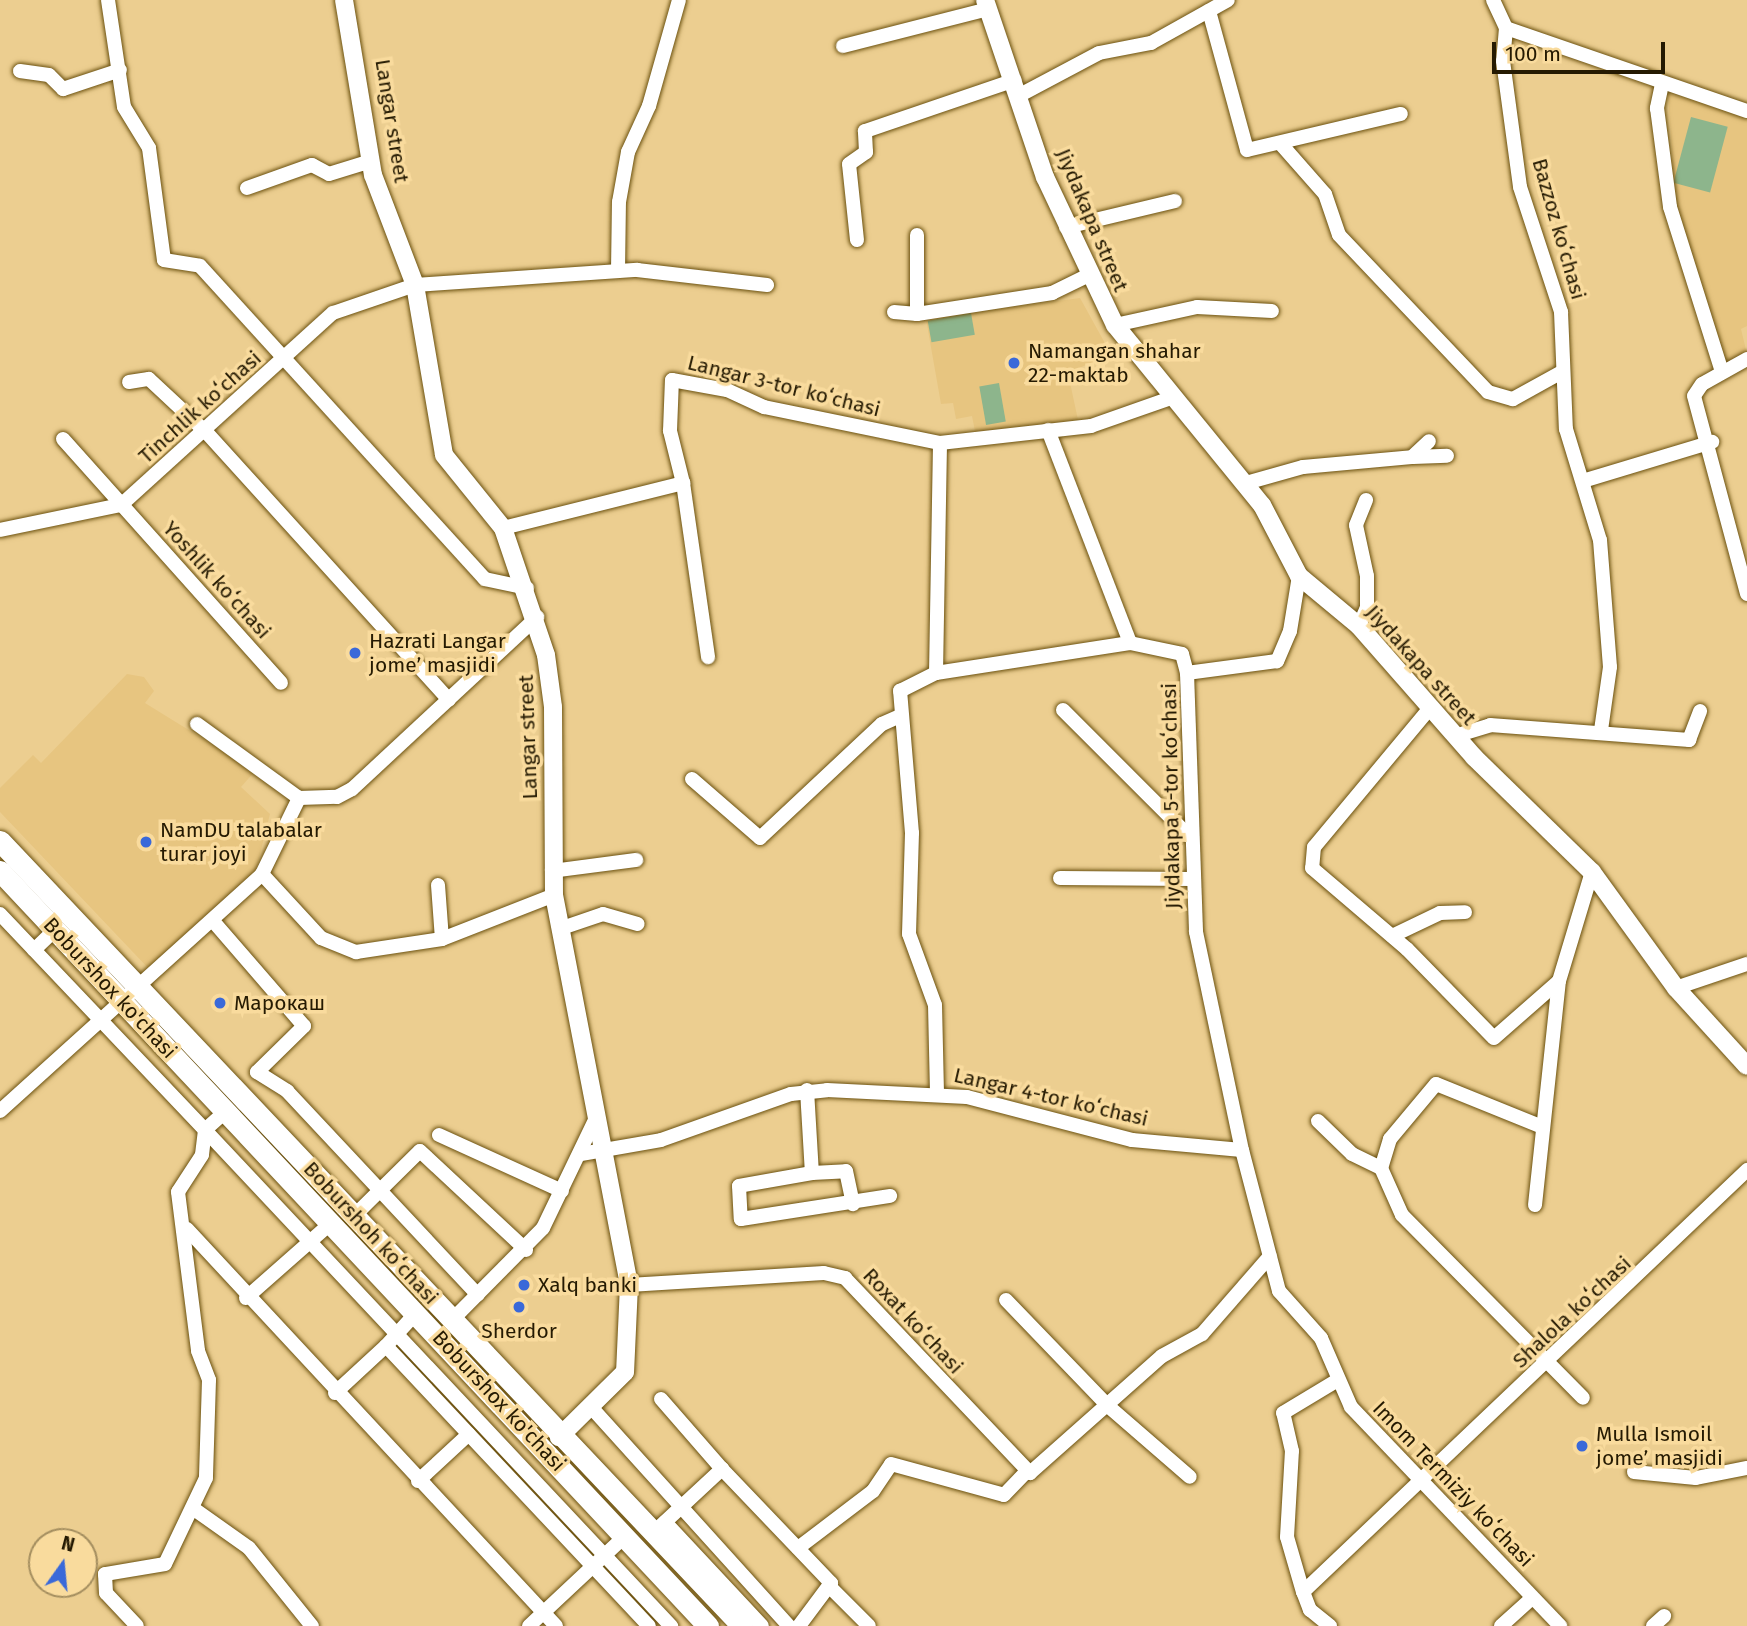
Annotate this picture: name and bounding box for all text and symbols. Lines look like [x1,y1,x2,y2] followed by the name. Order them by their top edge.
[1495,28,1668,72] scale bar
[1505,41,1561,67] text: 100 m
[370,57,414,185] street label: Langar street
[1051,145,1133,295] street label: Jiydakapa street
[1527,156,1591,302] street label: Bazzoz koʻchasi
[1028,338,1201,388] place label: Namangan shahar 22-maktab
[134,345,266,469] street label: Tinchlik koʻchasi
[685,350,883,422] street label: Langar 3-tor koʻchasi
[1006,355,1022,371] marker: Namangan shahar 22-maktab
[158,516,276,644] street label: Yoshlik koʻchasi
[1360,600,1482,730] street label: Jiydakapa street
[369,628,506,678] place label: Hazrati Langar jome’ masjidi
[347,645,363,661] marker: Hazrati Langar jome’ masjidi
[513,674,543,800] street label: Langar street
[1156,683,1186,909] street label: Jiydakapa 5-tor koʻchasi
[160,817,322,867] place label: NamDU talabalar turar joyi
[138,834,154,850] marker: NamDU talabalar turar joyi
[38,912,182,1064] street label: Boburshox ko'chasi
[234,990,325,1016] place label: Марокаш
[212,995,228,1011] marker: Марокаш
[951,1062,1151,1132] street label: Langar 4-tor koʻchasi
[298,1156,444,1310] street label: Boburshoh koʻchasi
[1508,1251,1636,1373] street label: Shalola koʻchasi
[858,1263,968,1379] street label: Roxat koʻchasi
[538,1272,637,1298] place label: Xalq banki
[516,1277,532,1293] marker: Xalq banki
[511,1299,527,1315] marker: Sherdor
[481,1318,557,1344] place label: Sherdor
[427,1325,571,1477] street label: Boburshox ko'chasi
[1367,1396,1539,1572] street label: Imom Termiziy koʻchasi
[1596,1421,1723,1471] place label: Mulla Ismoil jome’ masjidi
[1574,1438,1590,1454] marker: Mulla Ismoil jome’ masjidi
[28,1528,98,1598] north arrow
[59,1531,77,1557] text: N

